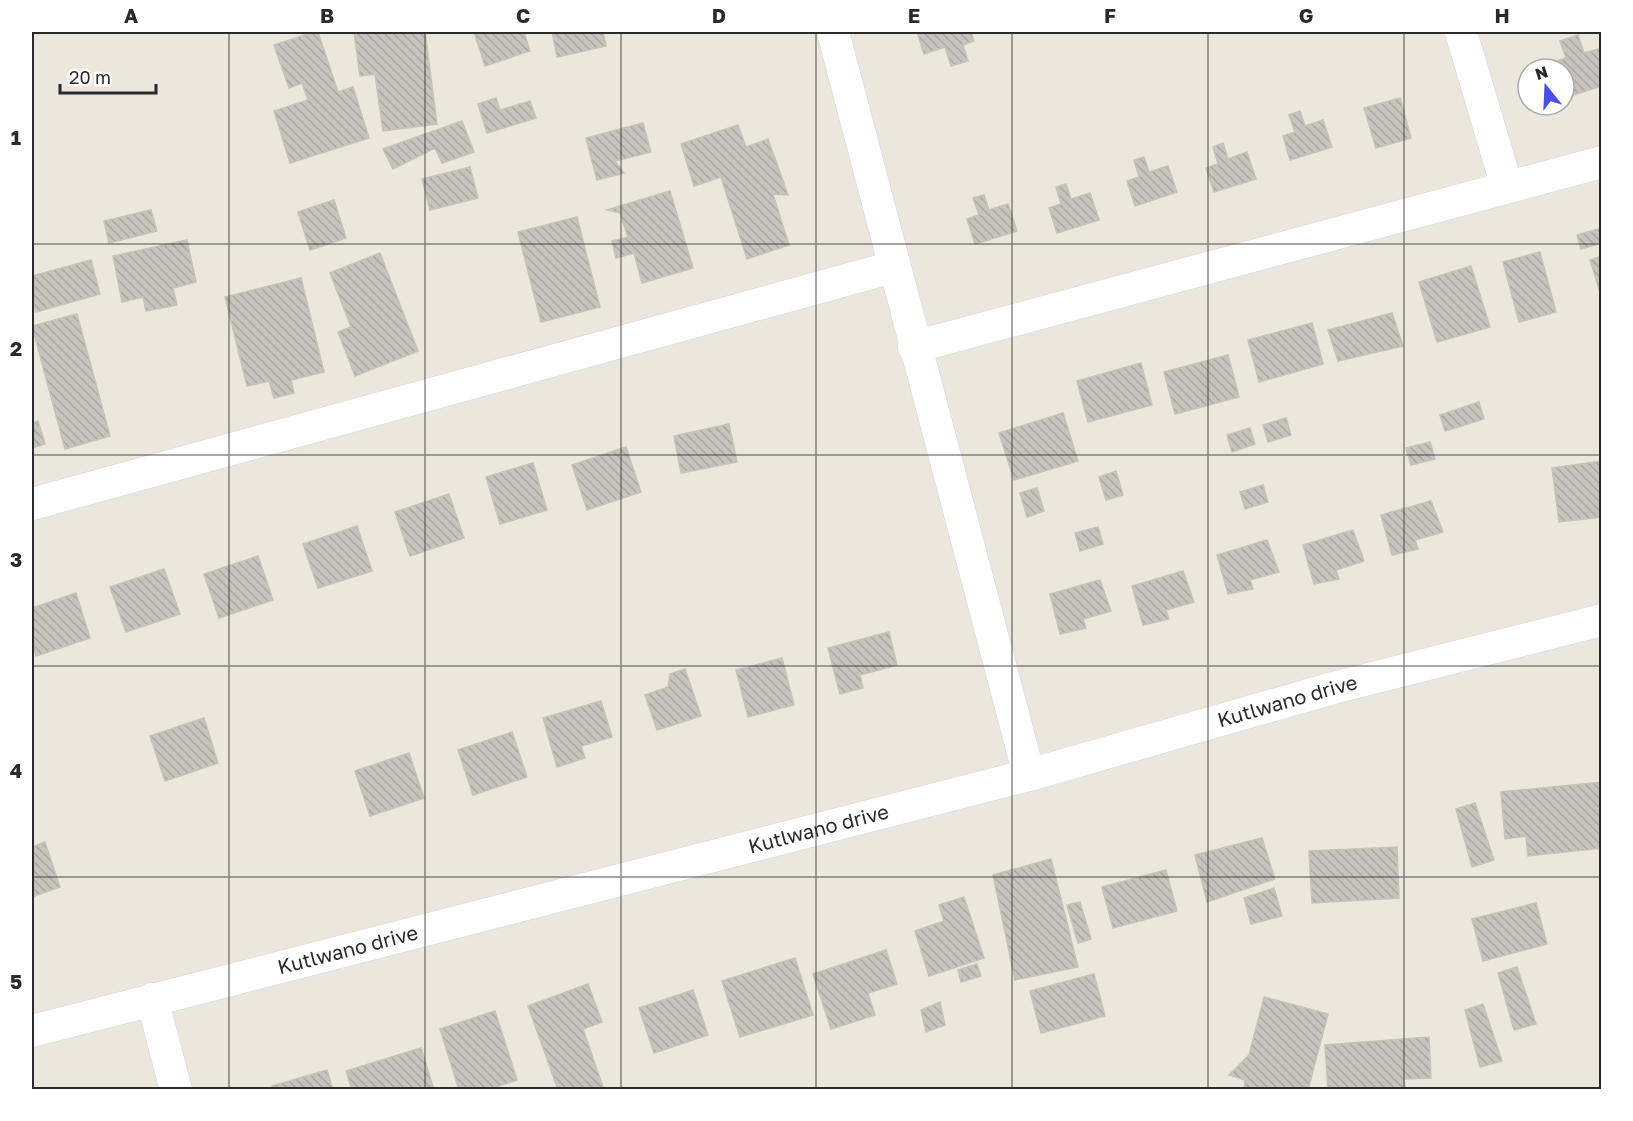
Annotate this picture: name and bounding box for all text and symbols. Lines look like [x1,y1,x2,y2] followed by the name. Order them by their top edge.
[124,3,138,27] text: A
[320,3,334,27] text: B
[516,3,530,27] text: C
[712,3,726,27] text: D
[908,3,920,27] text: E
[1104,3,1116,27] text: F
[1299,3,1313,27] text: G
[1494,3,1510,27] text: H
[60,57,156,95] scale bar
[1516,57,1576,117] north arrow
[1532,61,1550,84] text: N
[69,66,111,88] text: 20 m
[11,125,21,149] text: 1
[10,336,22,360] text: 2
[10,547,22,571] text: 3
[1214,669,1359,731] street label: Kutlwano drive
[10,758,22,782] text: 4
[745,799,891,858] street label: Kutlwano drive
[275,919,420,978] street label: Kutlwano drive
[10,969,22,993] text: 5

